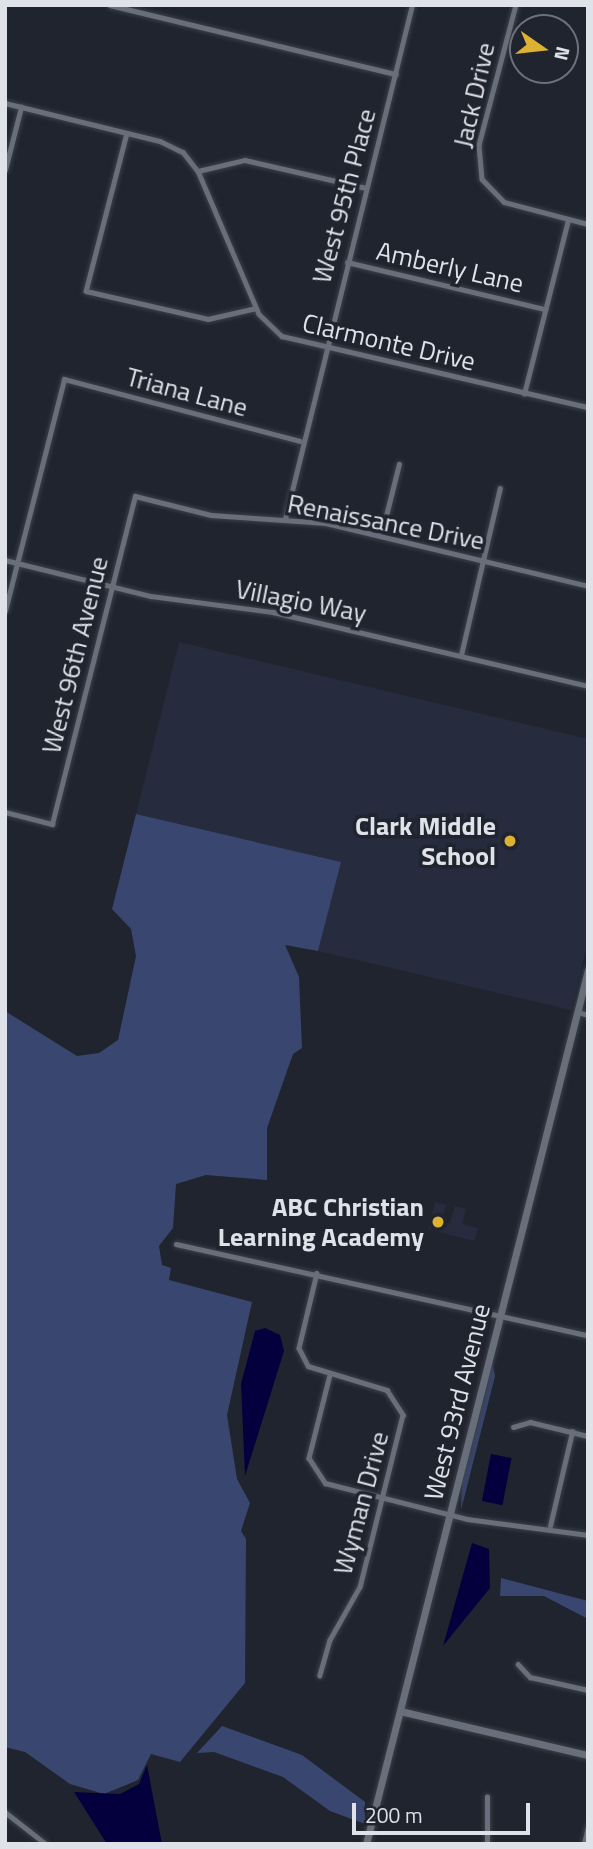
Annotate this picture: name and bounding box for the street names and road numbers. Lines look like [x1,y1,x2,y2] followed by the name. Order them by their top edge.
[447,39,501,151] street label: Jack Drive
[306,105,382,287] street label: West 95th Place
[373,235,527,299] street label: Amberly Lane
[300,307,478,377] street label: Clarmonte Drive
[123,361,251,423] street label: Triana Lane
[285,488,487,556] street label: Renaissance Drive
[35,553,115,757] street label: West 96th Avenue
[233,573,369,629] street label: Villagio Way
[418,1301,496,1503] street label: West 93rd Avenue
[327,1428,395,1578] street label: Wyman Drive

